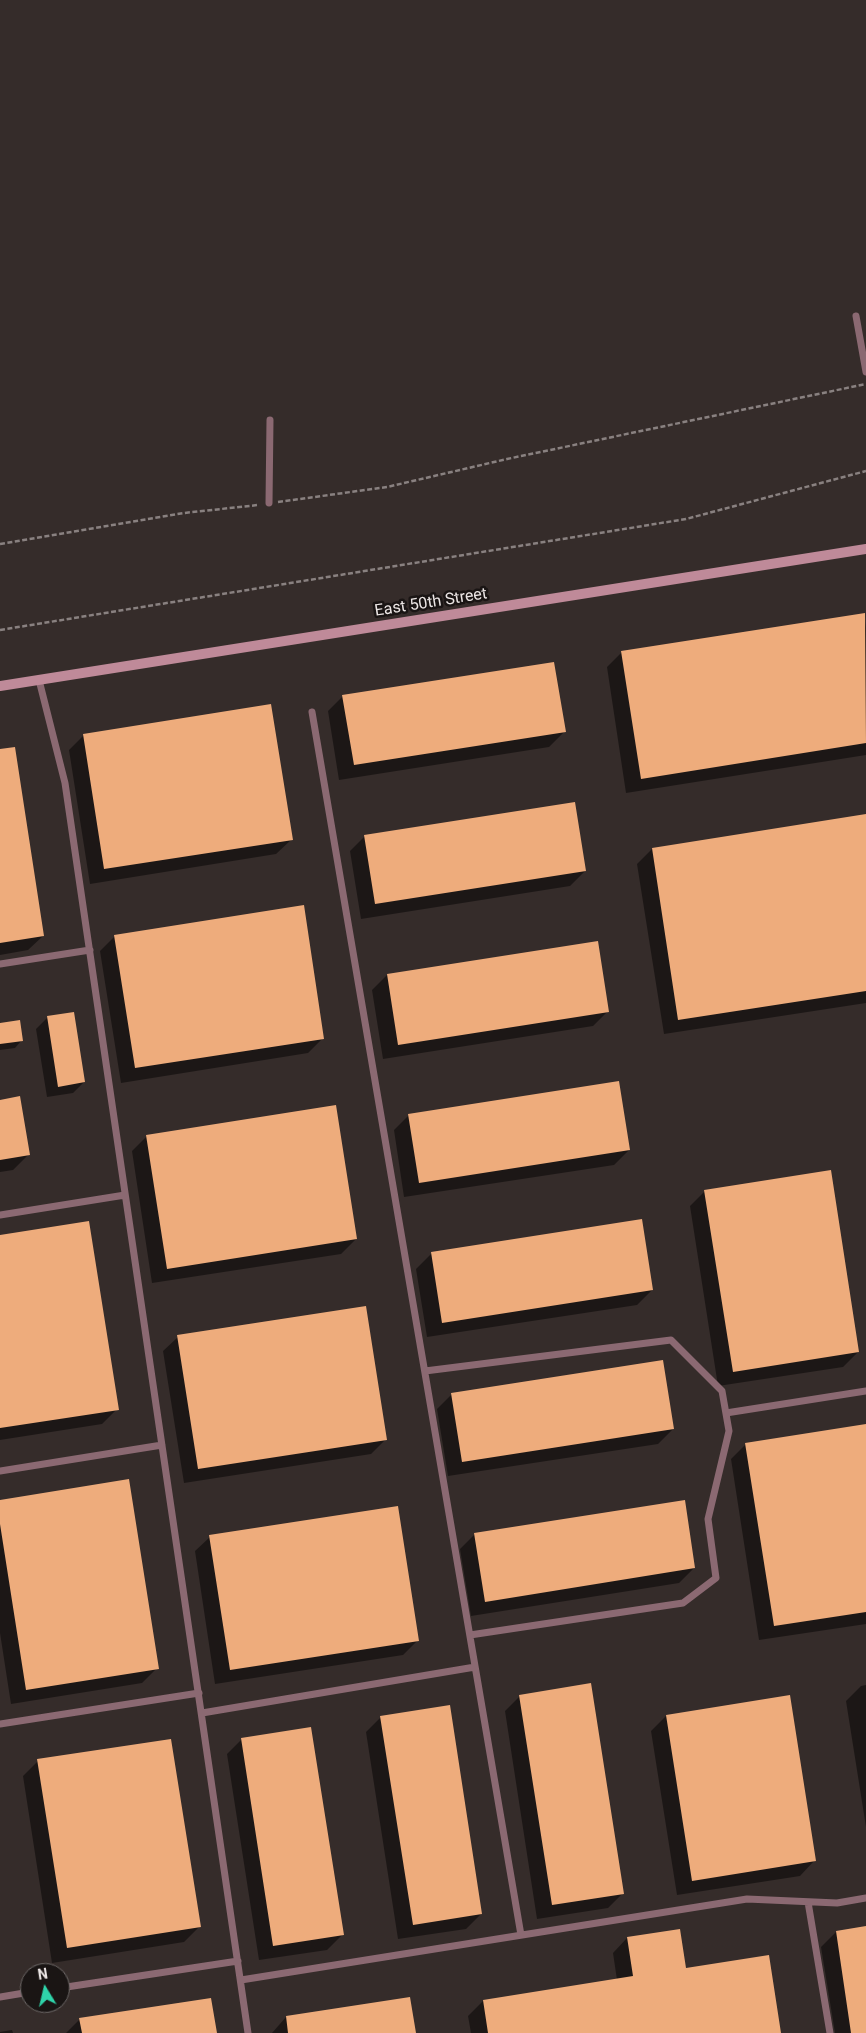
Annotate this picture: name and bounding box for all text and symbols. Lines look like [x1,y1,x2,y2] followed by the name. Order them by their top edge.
[373,585,489,621] street label: East 50th Street
[20,1963,70,2013] north arrow
[37,1965,49,1983] text: N

